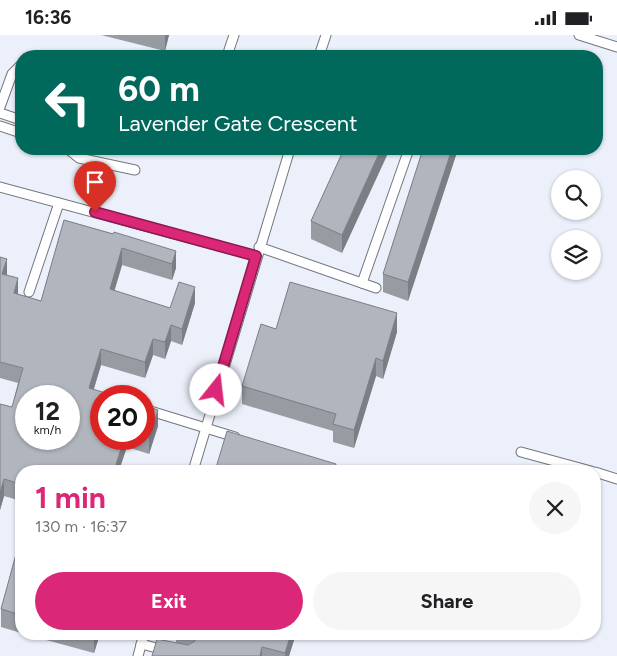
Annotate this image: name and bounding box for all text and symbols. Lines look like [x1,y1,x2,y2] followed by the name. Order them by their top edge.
[25,6,71,29] text: 16:36
[118,68,200,110] text: 60 m
[35,70,100,135] icon: left
[118,110,357,137] text: Lavender Gate Crescent
[74,161,116,212] pin
[81,168,109,196] icon: arrive
[551,170,601,280] map controls
[551,170,601,220] button: search
[551,230,601,280] button: layers
[189,363,241,415] position arrow
[90,385,155,450] speed limit sign: 20
[35,396,60,426] text: 12
[34,423,61,437] text: km/h
[35,479,106,516] text: 1 min
[529,482,581,534] button: close
[35,517,127,536] text: 130 m · 16:37
[35,572,303,630] button: Exit
[313,572,581,630] button: Share

